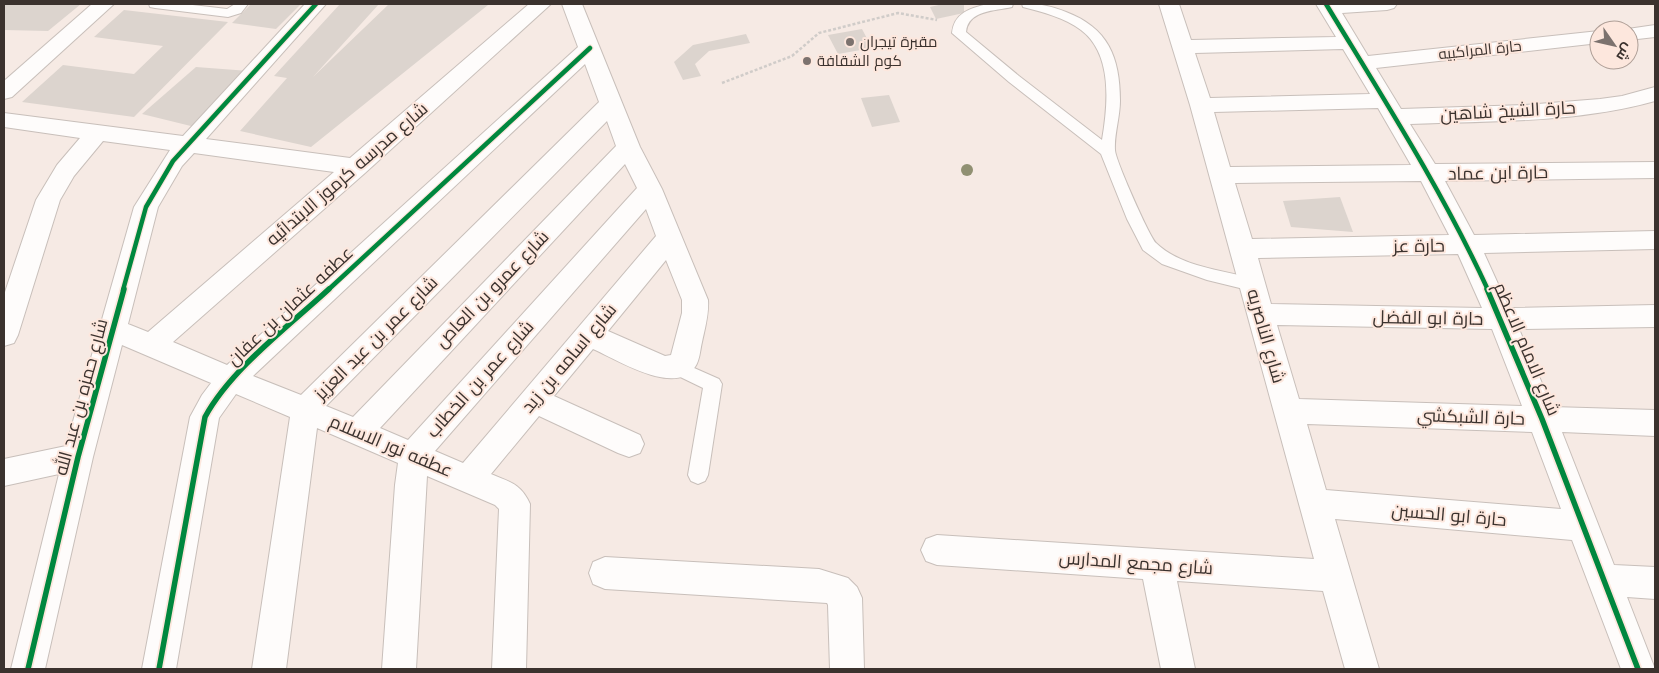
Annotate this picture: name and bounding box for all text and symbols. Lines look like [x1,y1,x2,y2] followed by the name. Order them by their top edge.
[1589,20,1639,70] north arrow
[860,31,937,53] place label: مقبرة تيجران
[1437,35,1523,65] street label: حارة المراكبيه
[844,36,856,48] marker: مقبرة تيجران
[1611,39,1638,65] text: ش
[817,50,902,72] place label: كوم الشقافة
[801,55,813,67] marker: كوم الشقافة
[1440,94,1576,128] street label: حارة الشيخ شاهين
[260,96,434,252] street label: شارع مدرسه كرموز الابتدائيه
[1448,159,1548,187] street label: حارة ابن عماد
[429,224,555,354] street label: شارع عمرو بن العاص
[1392,233,1445,259] street label: حارة عز
[221,240,359,372] street label: عطفه عثمان بن عفان
[307,270,444,407] street label: شارع عمر بن عبد العزيز
[1487,278,1567,420] street label: شارع الامام الاعظم
[1240,286,1292,386] street label: شارع الناصريه
[515,298,623,418] street label: شارع اسامه بن زيد
[1372,304,1484,332] street label: حارة ابو الفضل
[420,314,540,444] street label: شارع عمر بن الخطاب
[48,316,114,478] street label: شارع حمزه بن عبد الله
[1417,402,1525,432] street label: حارة الشبكشي
[325,408,457,484] street label: عطفه نور الاسلام
[1390,497,1508,533] street label: حارة ابو الحسين
[1058,545,1214,581] street label: شارع مجمع المدارس

